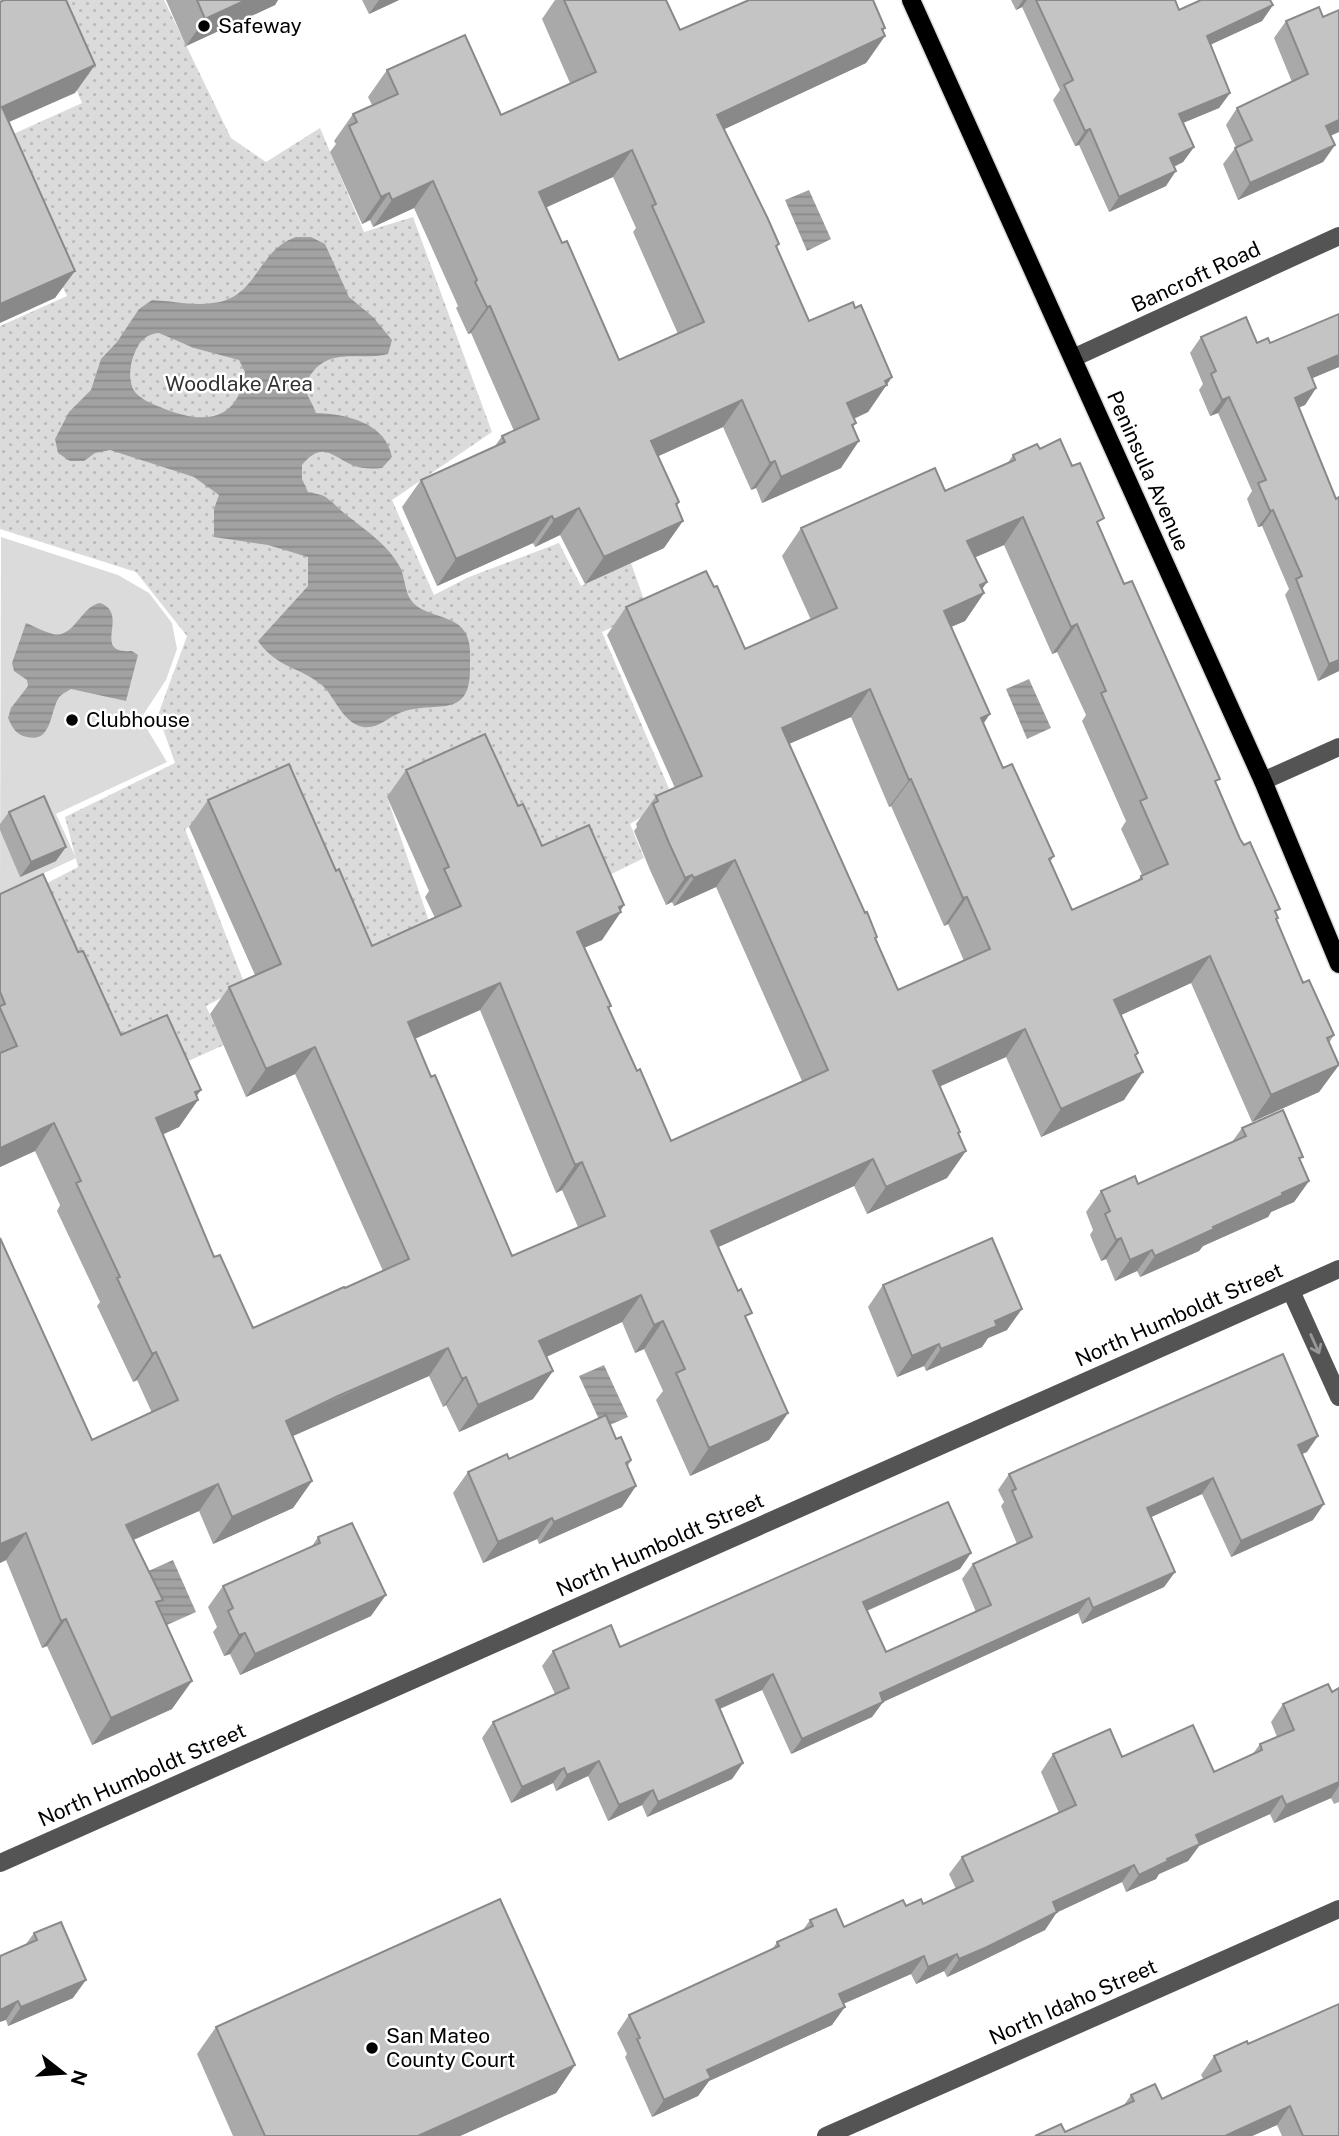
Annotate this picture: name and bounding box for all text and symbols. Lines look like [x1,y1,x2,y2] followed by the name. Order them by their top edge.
[218,13,302,38] place label: Safeway
[196,18,212,34] marker: Safeway
[1127,236,1264,317] street label: Bancroft Road
[165,371,313,396] park label: Woodlake Area
[1102,387,1195,555] street label: Peninsula Avenue
[86,707,190,732] place label: Clubhouse
[64,712,80,728] marker: Clubhouse
[1071,1257,1287,1372] street label: North Humboldt Street
[1309,1333,1322,1354] one-way arrow
[552,1487,768,1602] street label: North Humboldt Street
[34,1717,250,1832] street label: North Humboldt Street
[985,1953,1161,2050] street label: North Idaho Street
[386,2023,515,2072] place label: San Mateo County Court
[28,2038,98,2108] north arrow
[364,2040,380,2056] marker: San Mateo County Court
[67,2068,92,2088] text: N

